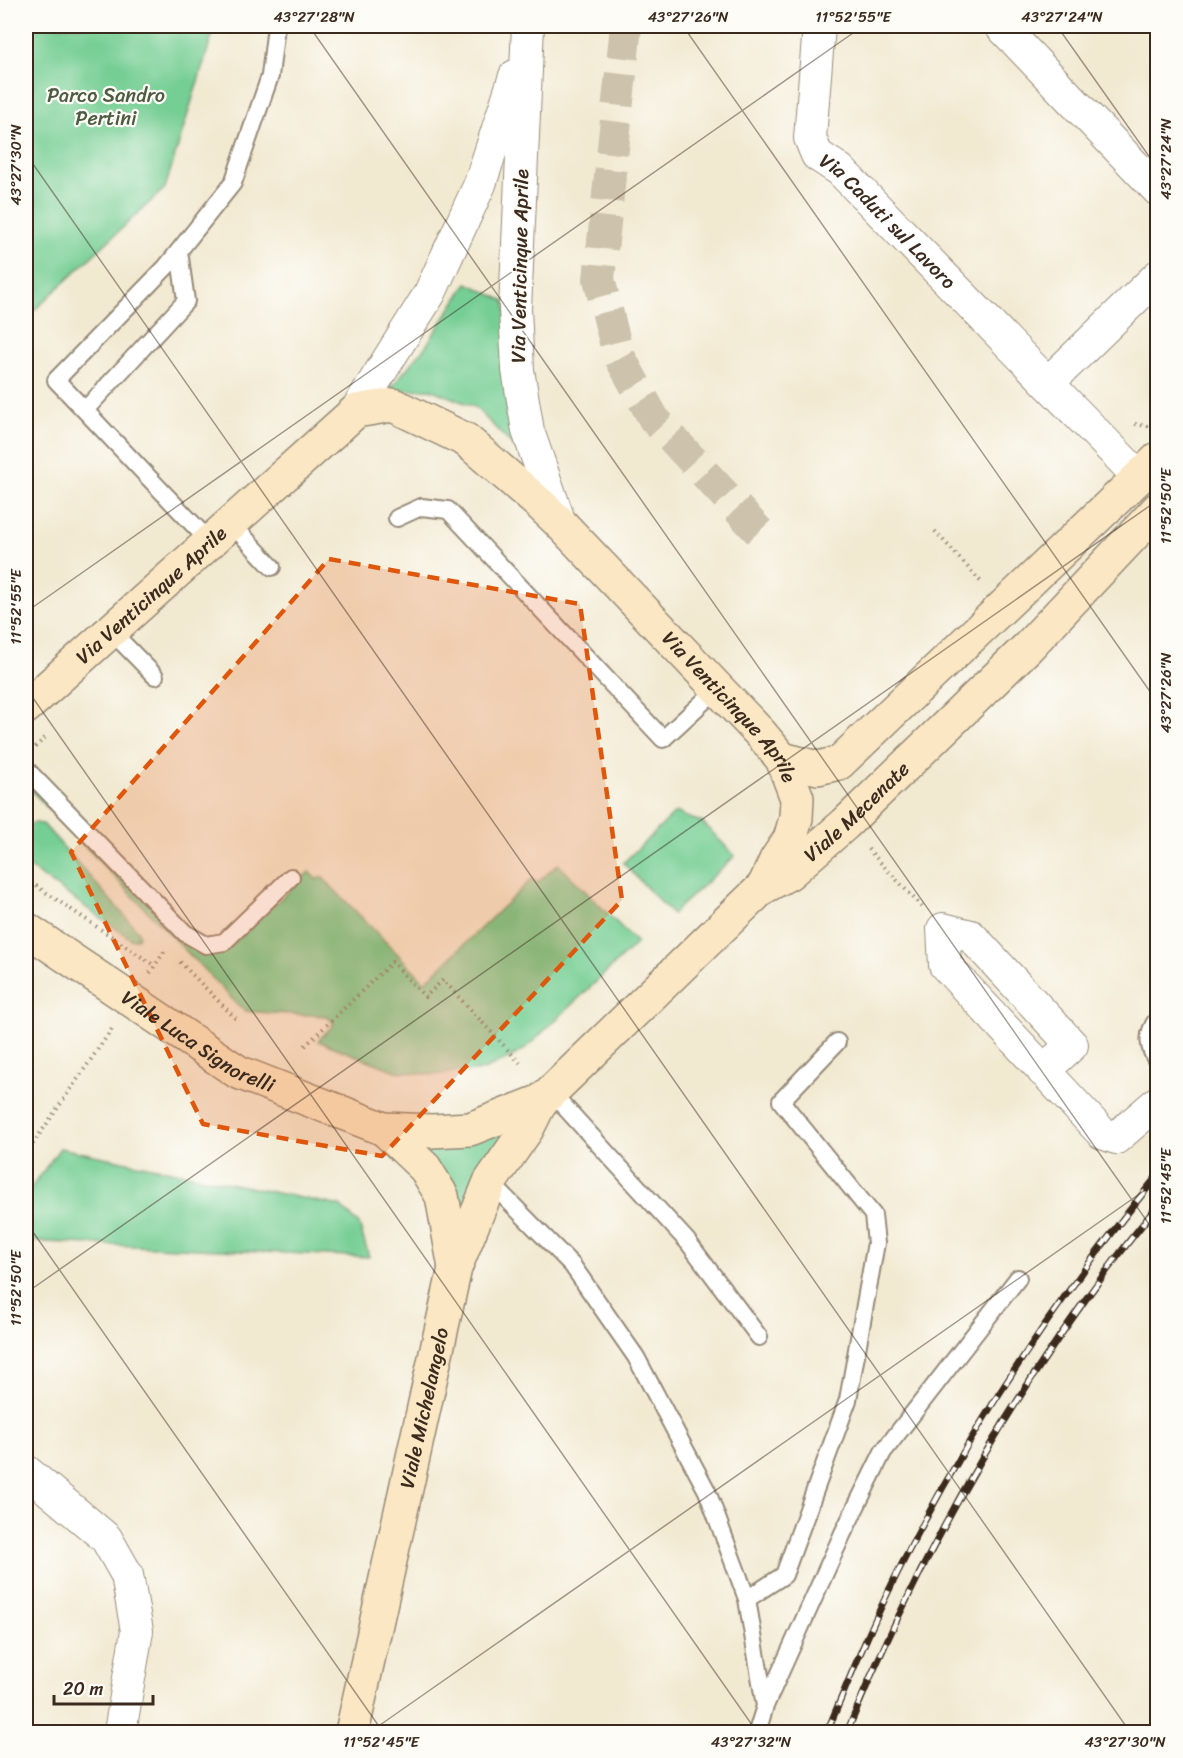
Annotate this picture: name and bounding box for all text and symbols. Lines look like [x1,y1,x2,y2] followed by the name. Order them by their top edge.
[273,4,355,30] text: 43°27'28"N
[648,4,729,30] text: 43°27'26"N
[815,4,892,30] text: 11°52'55"E
[1021,4,1103,30] text: 43°27'24"N
[47,78,165,136] park label: Parco Sandro Pertini
[1153,118,1179,200] text: 43°27'24"N
[3,124,29,206] text: 43°27'30"N
[812,144,965,298] street label: Via Caduti sul Lavoro
[501,168,539,363] street label: Via Venticinque Aprile
[1153,466,1179,544] text: 11°52'50"E
[67,517,235,673] street label: Via Venticinque Aprile
[3,568,29,645] text: 11°52'55"E
[653,622,807,788] street label: Via Venticinque Aprile
[1153,652,1179,733] text: 43°27'26"N
[795,753,918,871] street label: Viale Mecenate
[114,980,280,1102] street label: Viale Luca Signorelli
[1153,1146,1179,1224] text: 11°52'45"E
[3,1248,29,1326] text: 11°52'50"E
[389,1324,459,1492] street label: Viale Michelangelo
[54,1668,153,1706] scale bar
[63,1673,103,1705] text: 20 m
[343,1729,421,1755] text: 11°52'45"E
[711,1729,792,1755] text: 43°27'32"N
[1084,1729,1166,1755] text: 43°27'30"N

